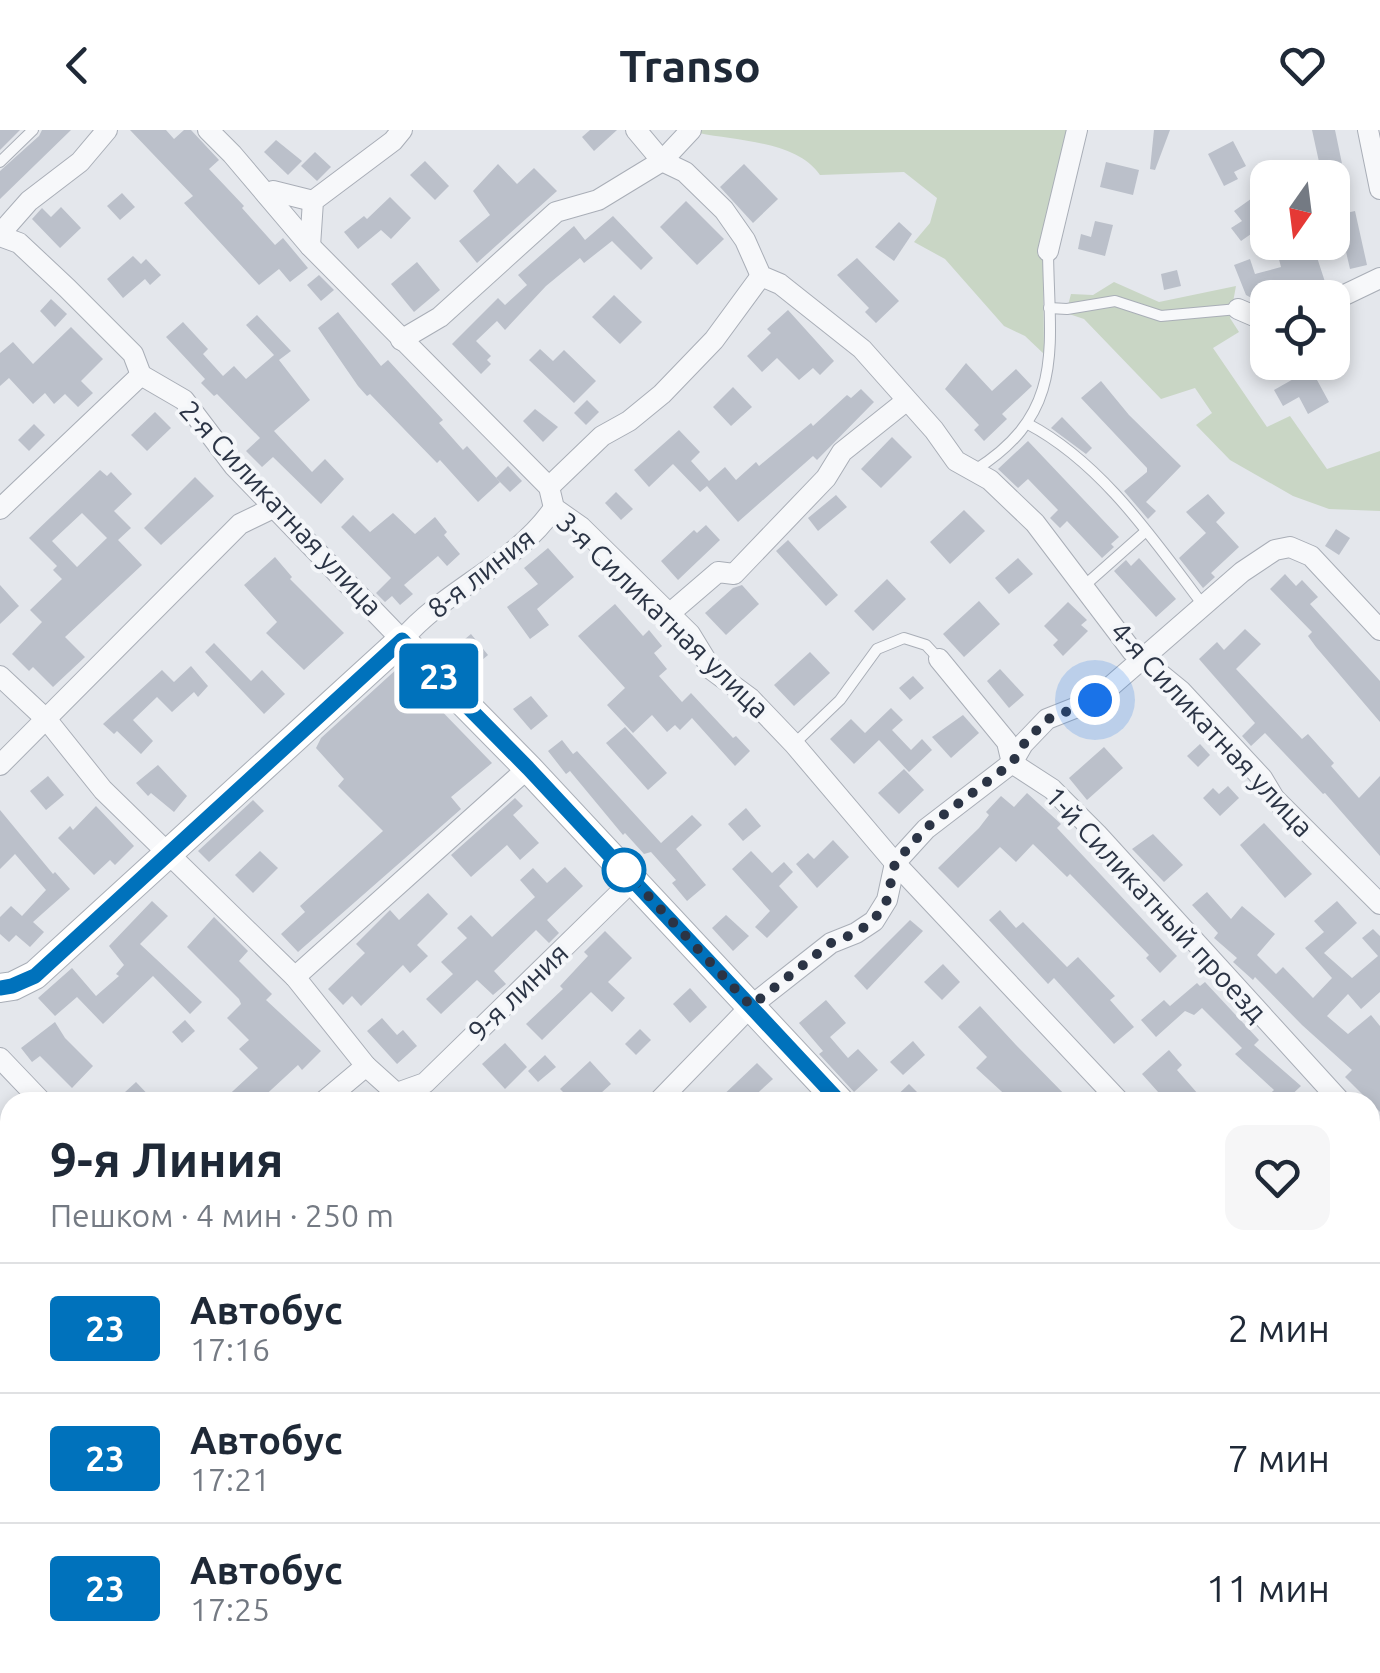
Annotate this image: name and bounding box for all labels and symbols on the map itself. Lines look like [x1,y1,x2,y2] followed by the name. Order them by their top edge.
[1250,160,1350,260] north arrow
[174,394,389,621] street label: 2-я Силикатная улица
[551,505,776,724] street label: 3-я Силикатная улица
[421,521,540,624] street label: 8-я линия
[1105,615,1320,842] street label: 4-я Силикатная улица
[394,644,484,708] line badge: 23
[1070,675,1120,725] your location
[1040,780,1273,1027] street label: 1-й Силикатный проезд
[603,849,645,891] unlabelled marker
[461,937,574,1047] street label: 9-я линия

